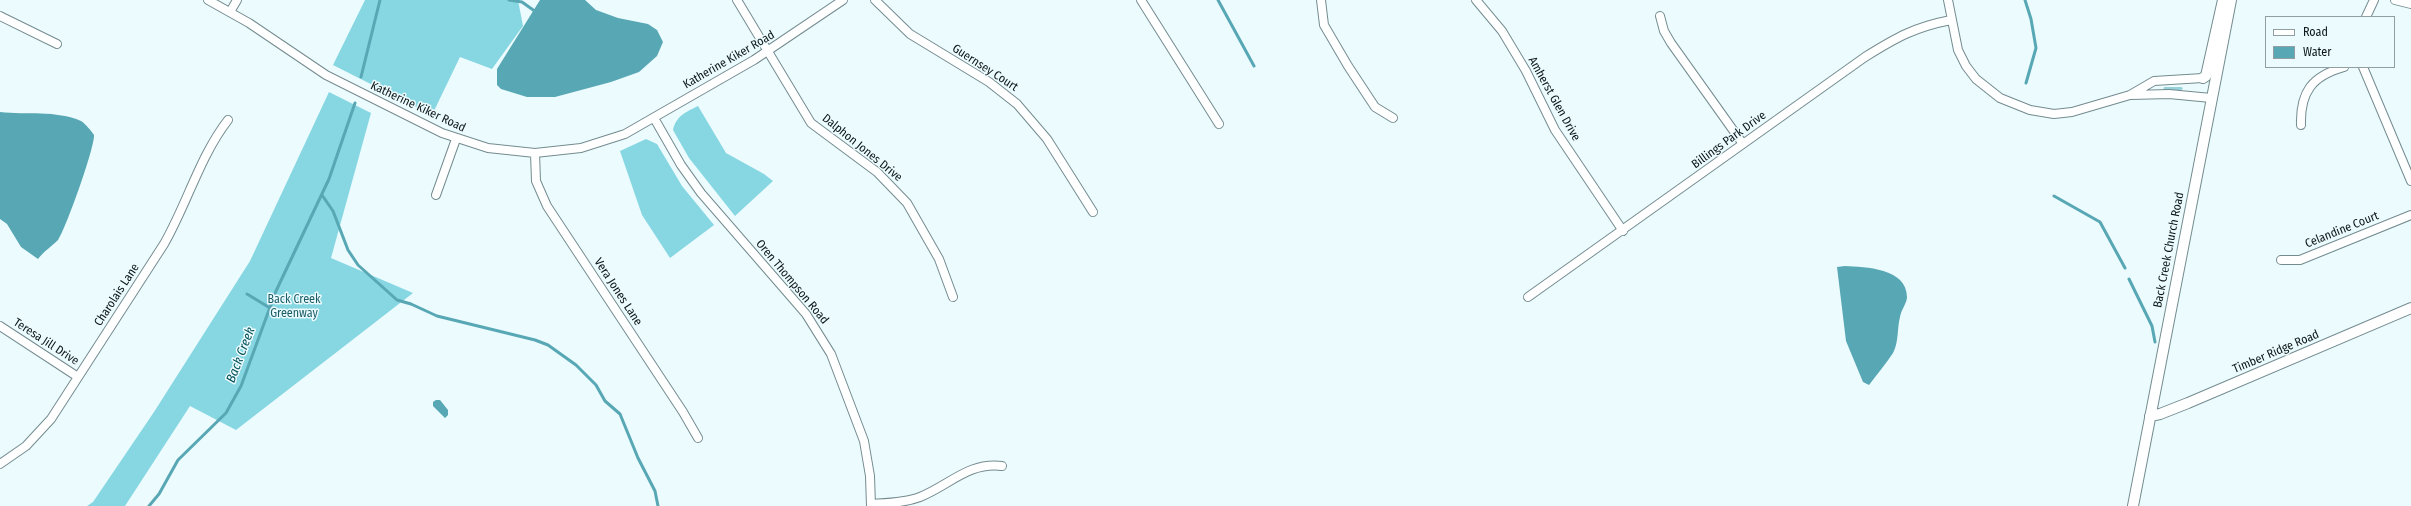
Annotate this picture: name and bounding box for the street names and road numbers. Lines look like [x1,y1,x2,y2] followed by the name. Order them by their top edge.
[681,28,777,92] street label: Katherine Kiker Road
[949,41,1021,95] street label: Guernsey Court
[1525,54,1583,144] street label: Amherst Glen Drive
[368,79,468,135] street label: Katherine Kiker Road
[1689,108,1769,172] street label: Billings Park Drive
[819,111,905,185] street label: Dalphon Jones Drive
[2151,191,2187,309] street label: Back Creek Church Road
[2303,209,2381,251] street label: Celandine Court
[753,237,831,327] street label: Oren Thompson Road
[591,256,645,328] street label: Vera Jones Lane
[91,261,143,329] street label: Charolais Lane
[11,315,81,369] street label: Teresa Jill Drive
[2231,327,2321,377] street label: Timber Ridge Road

